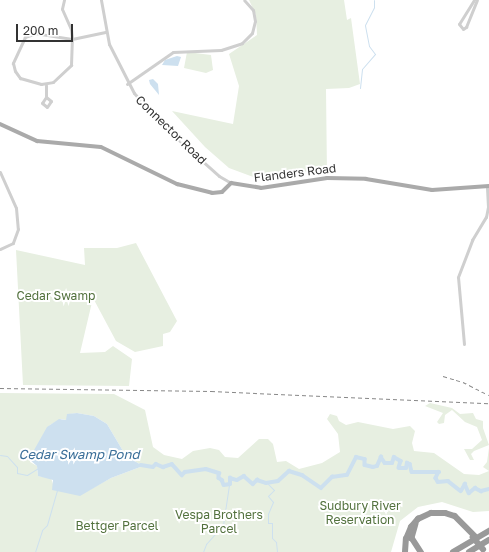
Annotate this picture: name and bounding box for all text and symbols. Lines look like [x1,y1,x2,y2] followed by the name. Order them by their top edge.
[18,16,75,42] scale bar
[23,23,58,38] text: 200 m
[133,93,209,167] street label: Connector Road
[253,161,337,185] street label: Flanders Road
[17,289,95,303] park label: Cedar Swamp
[19,446,139,462] water label: Cedar Swamp Pond
[319,499,401,527] park label: Sudbury River Reservation
[175,508,263,536] park label: Vespa Brothers Parcel
[76,519,158,533] park label: Bettger Parcel

